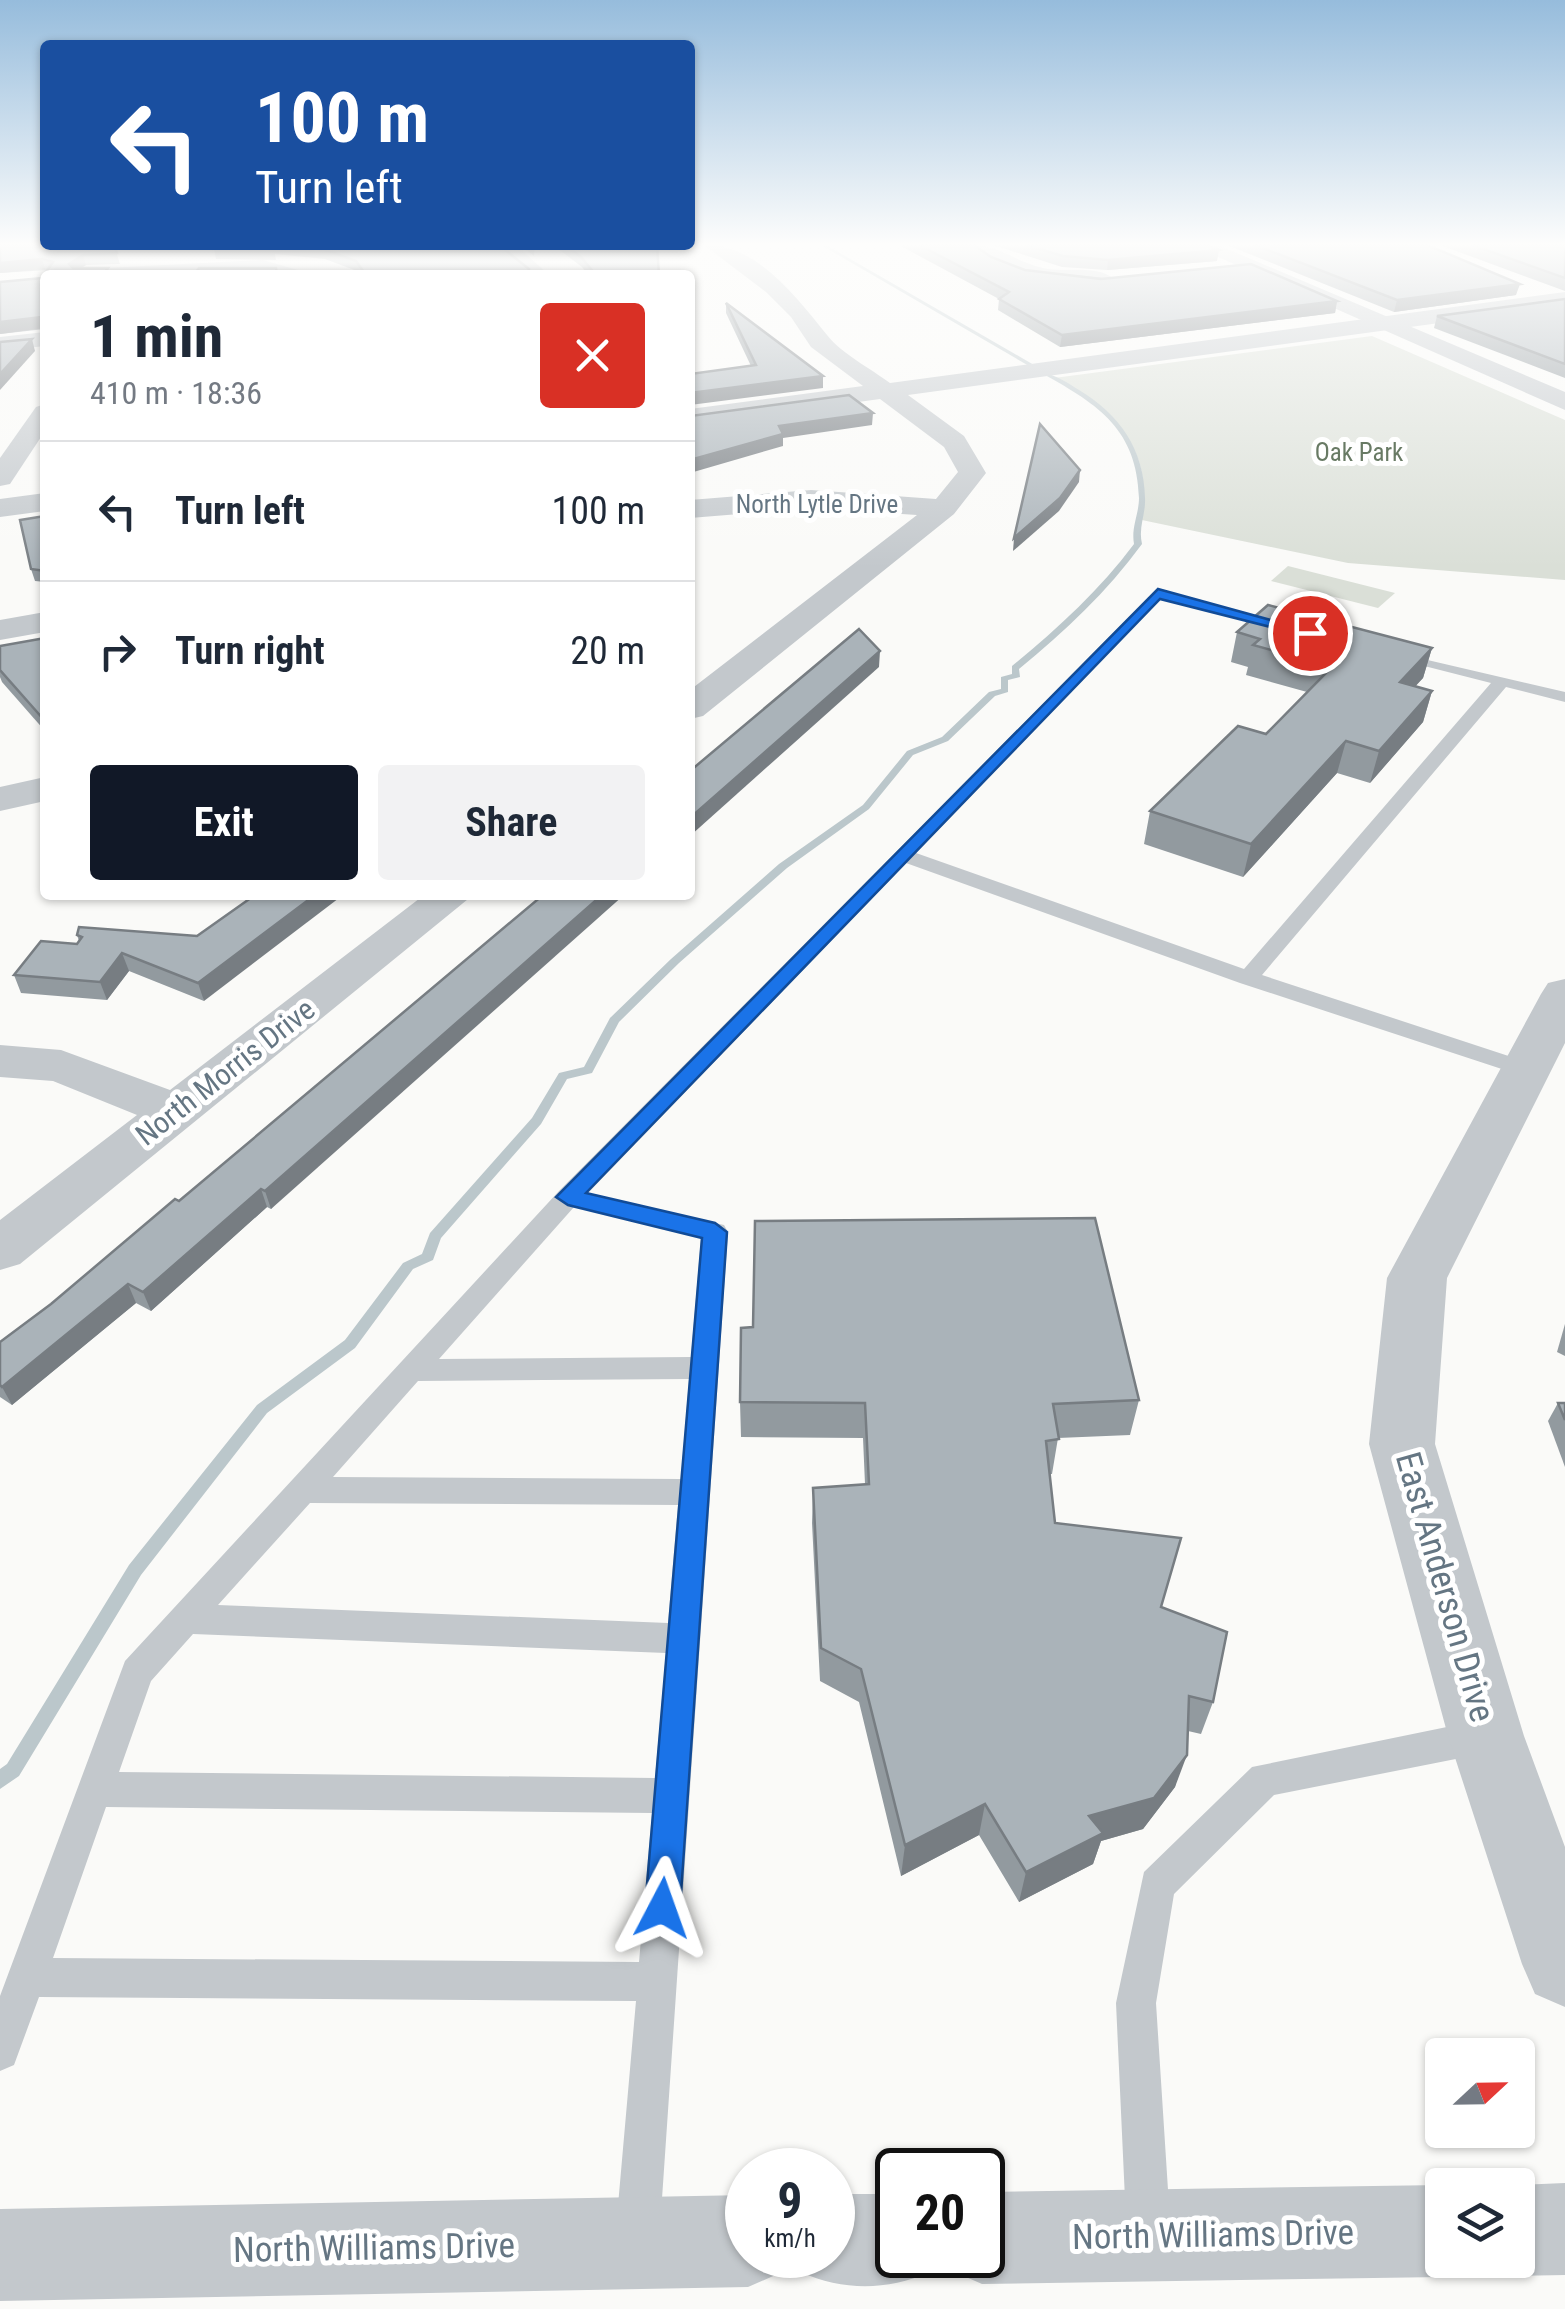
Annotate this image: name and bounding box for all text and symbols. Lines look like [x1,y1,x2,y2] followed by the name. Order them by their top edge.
[255,77,429,159] text: 100 m
[90,80,220,210] icon: left
[255,161,403,214] text: Turn left
[90,301,223,372] text: 1 min
[540,303,645,408] button: close
[90,374,262,412] text: 410 m · 18:36
[1315,438,1404,467] park label: Oak Park
[90,484,145,539] icon: left
[175,489,305,533] text: Turn left
[551,489,645,533] text: 100 m
[736,490,898,519] street label: North Lytle Drive
[1268,591,1353,676] pin
[1283,606,1338,661] icon: arrive
[90,624,145,679] icon: right
[175,629,325,673] text: Turn right
[570,629,645,673] text: 20 m
[90,765,358,880] button: Exit
[378,765,645,880] button: Share
[129,991,321,1153] street label: North Morris Drive
[1387,1448,1503,1726] street label: East Anderson Drive
[610,1856,714,1960] position arrow
[1425,2038,1535,2148] north arrow
[1425,2038,1535,2278] map controls
[875,2148,1005,2278] speed limit sign: 20
[1425,2168,1535,2278] button: layers
[777,2172,803,2230] text: 9
[1072,2212,1354,2258] street label: North Williams Drive
[764,2224,816,2253] text: km/h
[233,2225,515,2271] street label: North Williams Drive

